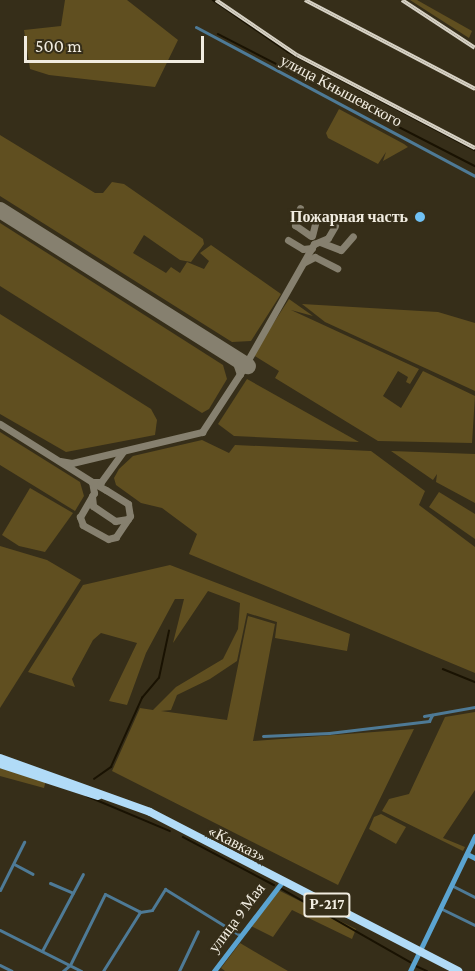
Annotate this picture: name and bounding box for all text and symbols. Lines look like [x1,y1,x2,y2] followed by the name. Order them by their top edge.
[27,24,207,62] scale bar
[35,36,82,56] text: 500 m
[277,51,405,131] street label: улица Кнышевского
[290,207,408,227] place label: Пожарная часть
[413,210,427,224] marker: Пожарная часть
[204,821,270,867] street label: «Кавказ»
[205,879,269,957] street label: улица 9 Мая
[303,893,351,917] road number: Р-217

